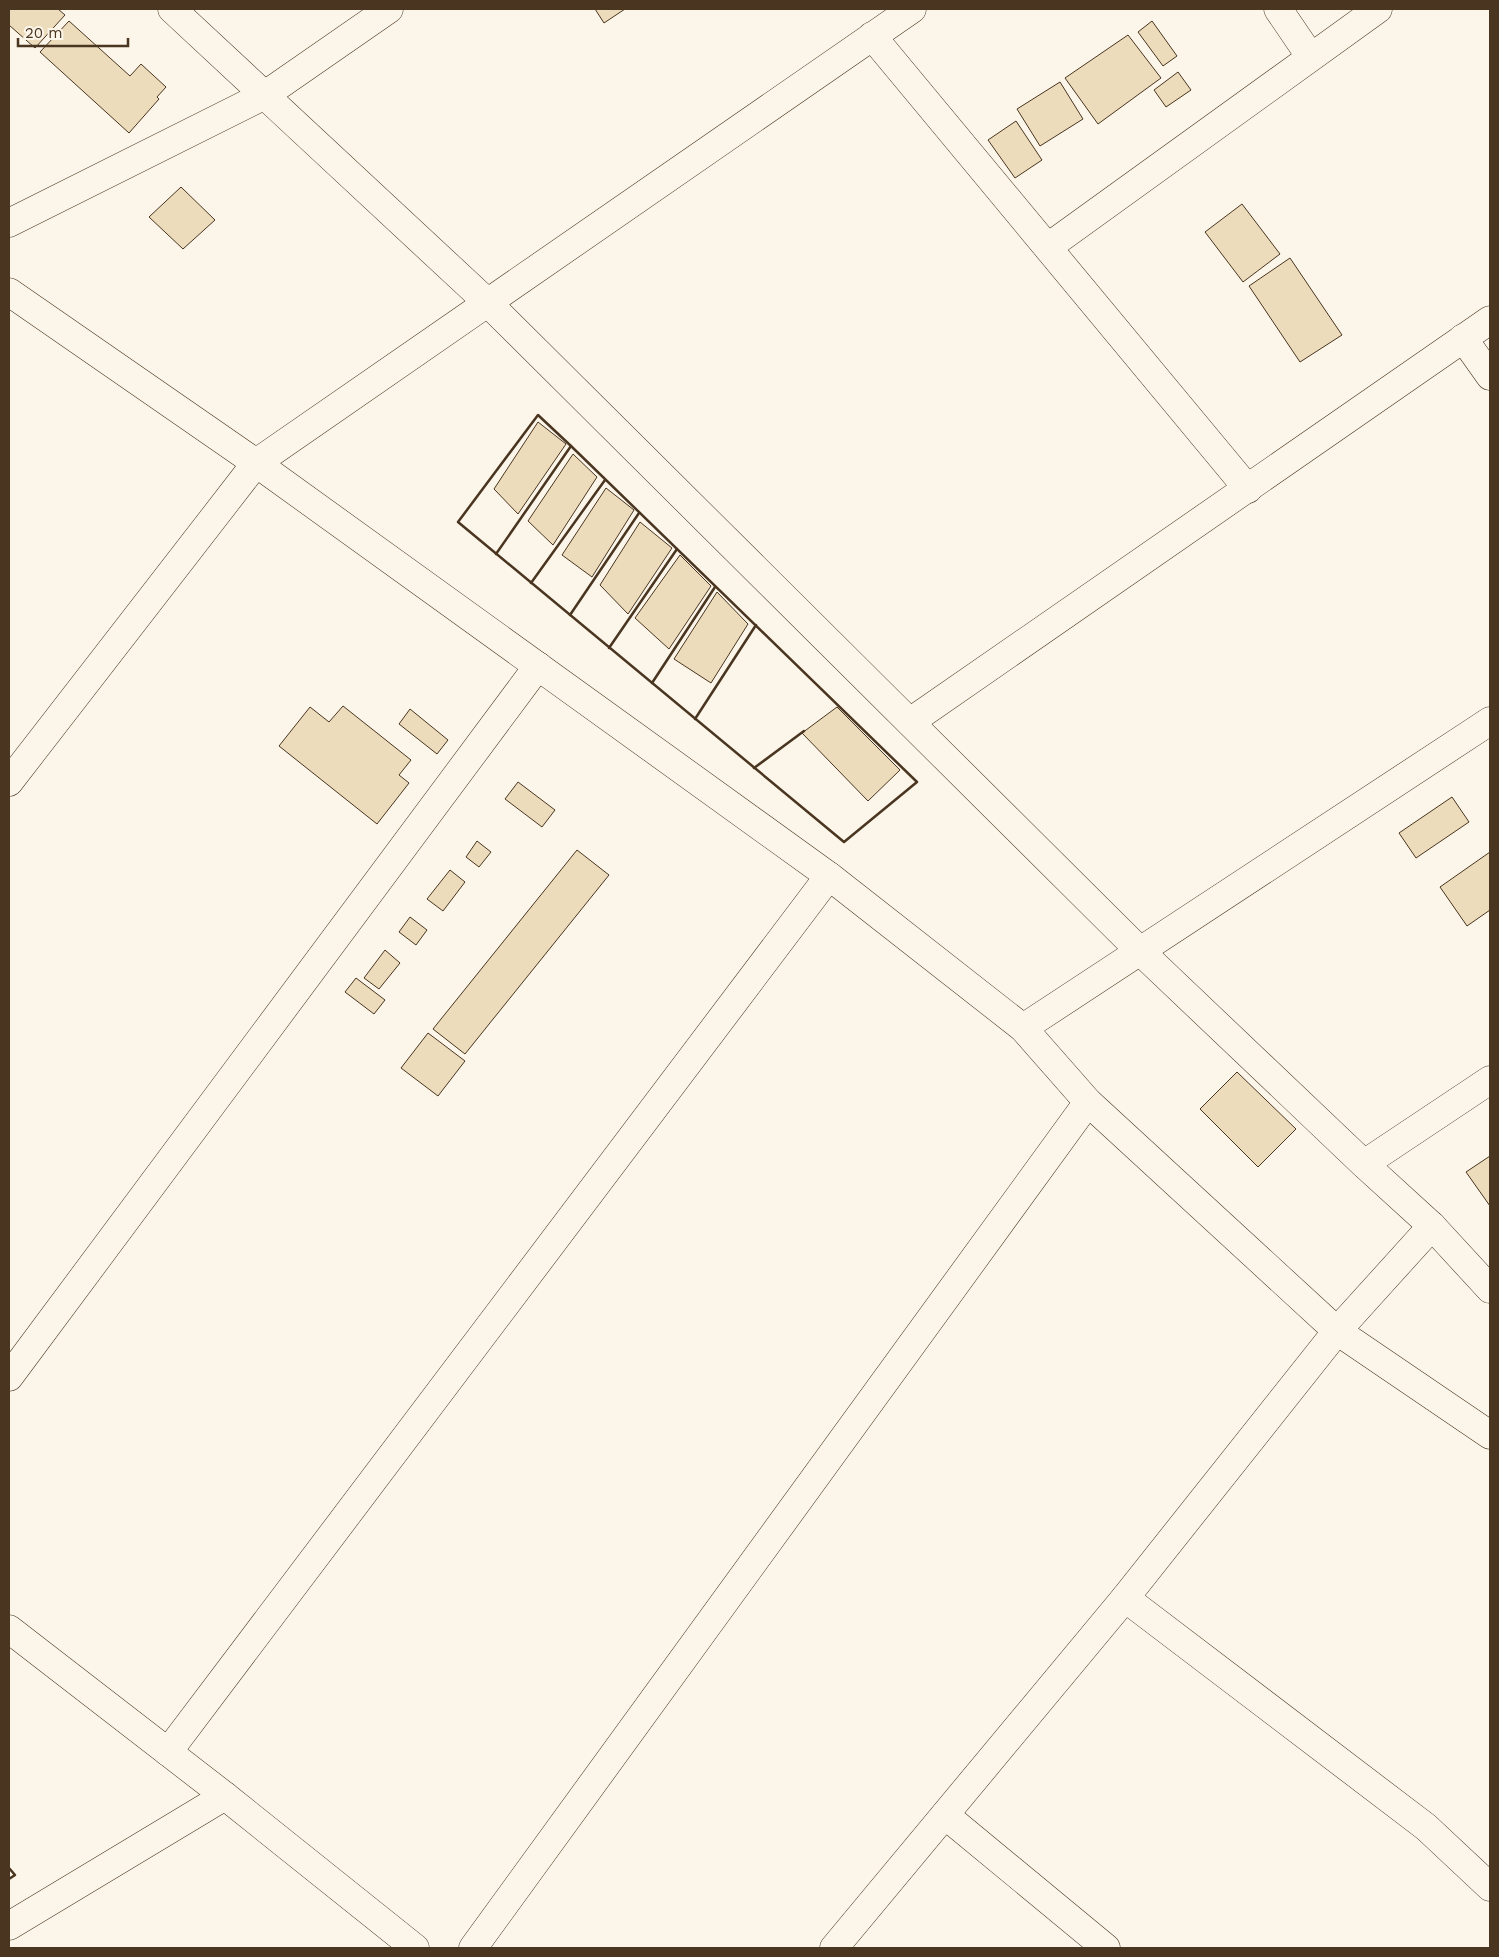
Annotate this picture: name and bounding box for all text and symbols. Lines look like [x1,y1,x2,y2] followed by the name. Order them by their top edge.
[18,15,128,47] scale bar
[25,24,63,42] text: 20 m

